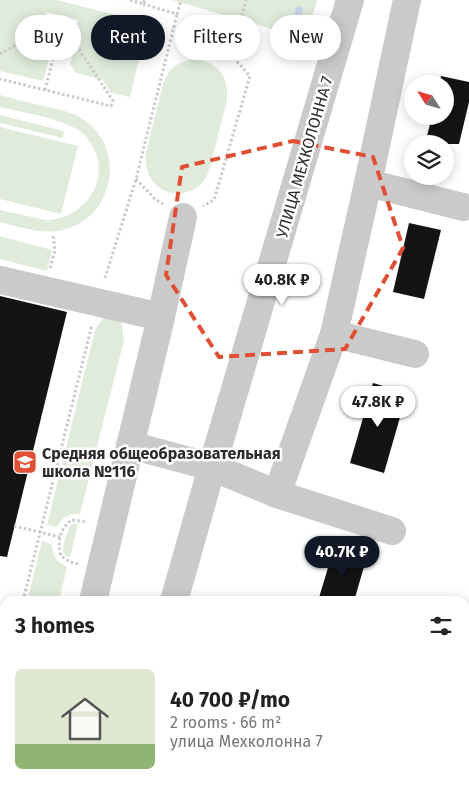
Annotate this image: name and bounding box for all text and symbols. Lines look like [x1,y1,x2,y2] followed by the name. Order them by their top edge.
[15,15,81,60] chip: Buy
[91,15,165,60] chip: Rent
[175,15,260,60] chip: Filters
[270,15,341,60] chip: New
[272,74,337,240] street label: УЛИЦА МЕХКОЛОННА 7
[404,75,454,125] north arrow
[404,75,454,185] map controls
[404,135,454,185] button: layers
[236,264,328,306] pin: 40.8K ₽
[255,270,309,289] text: 40.8K ₽
[332,386,424,428] pin: 47.8K ₽
[352,392,404,411] text: 47.8K ₽
[42,444,281,481] place label: Средняя общеобразовательная школа №116
[12,449,38,475] school or university icon: Средняя общеобразовательная школа №116
[296,536,388,578] pin: 40.7K ₽
[315,542,369,561] text: 40.7K ₽
[427,612,455,640] icon: filters
[15,613,95,639] text: 3 homes
[170,687,290,713] text: 40 700 ₽/mo
[55,689,115,749] icon: home
[170,713,281,732] text: 2 rooms · 66 m²
[170,732,323,751] text: улица Мехколонна 7

